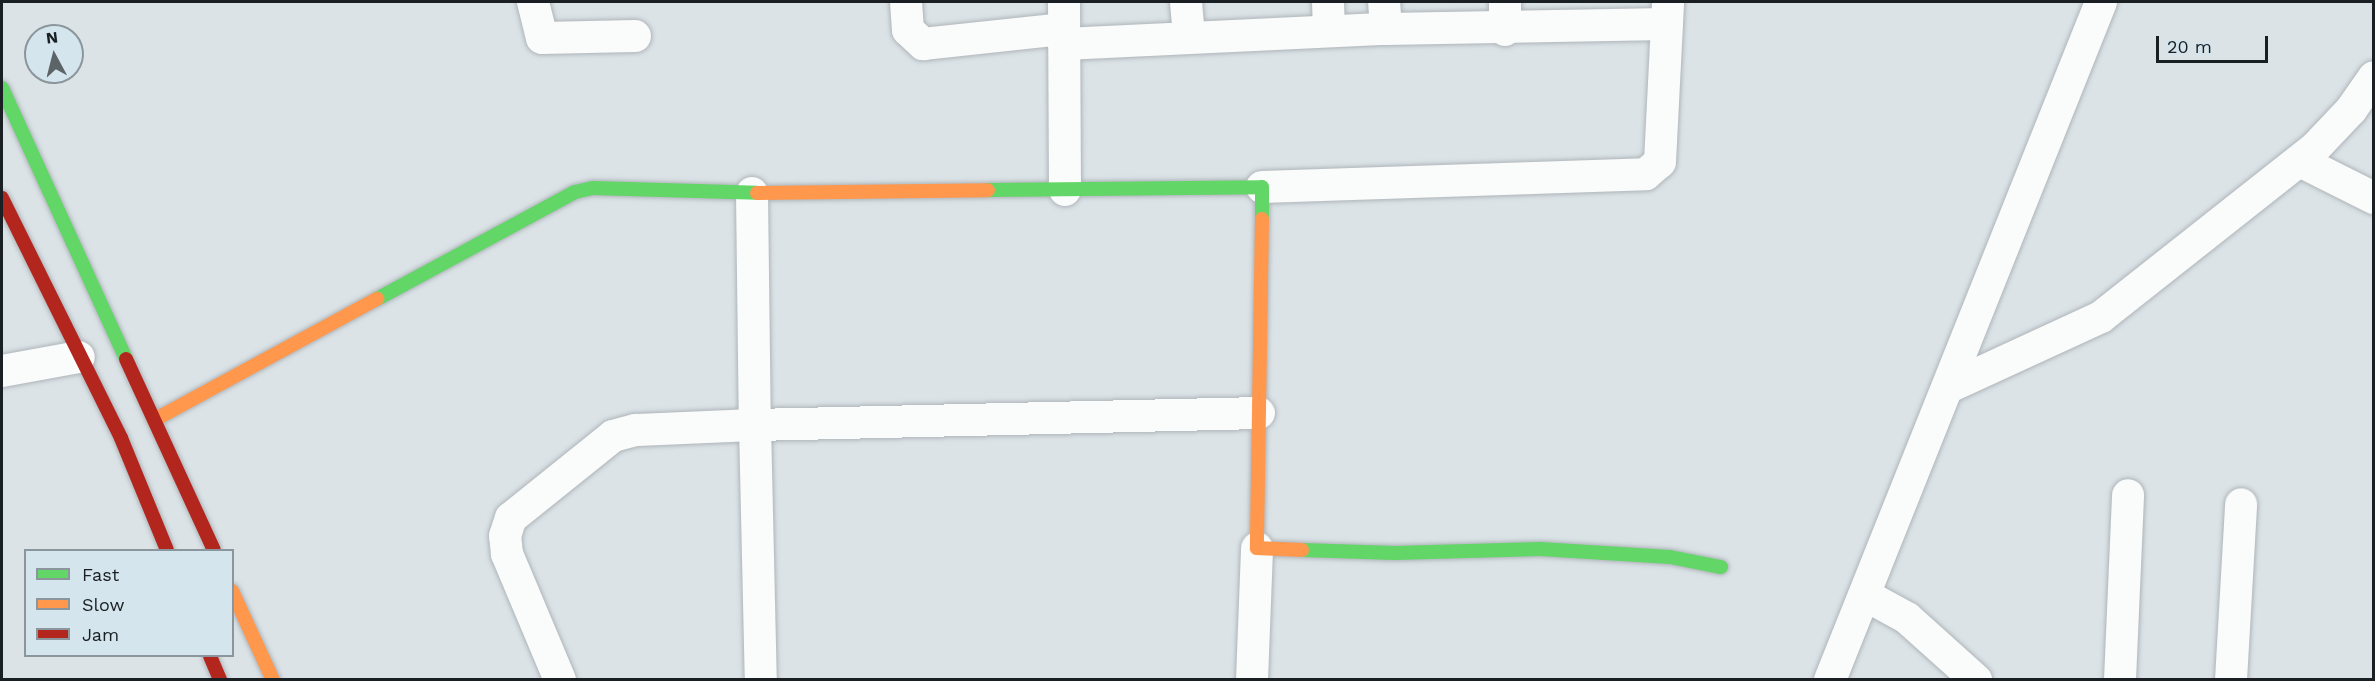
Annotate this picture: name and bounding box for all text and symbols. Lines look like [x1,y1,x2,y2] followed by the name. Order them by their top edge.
[24,24,84,84] north arrow
[2159,24,2272,62] scale bar
[45,27,59,48] text: N
[2167,36,2212,57] text: 20 m
[24,549,234,657] legend
[82,564,119,585] text: Fast
[82,594,125,615] text: Slow
[82,624,119,645] text: Jam

